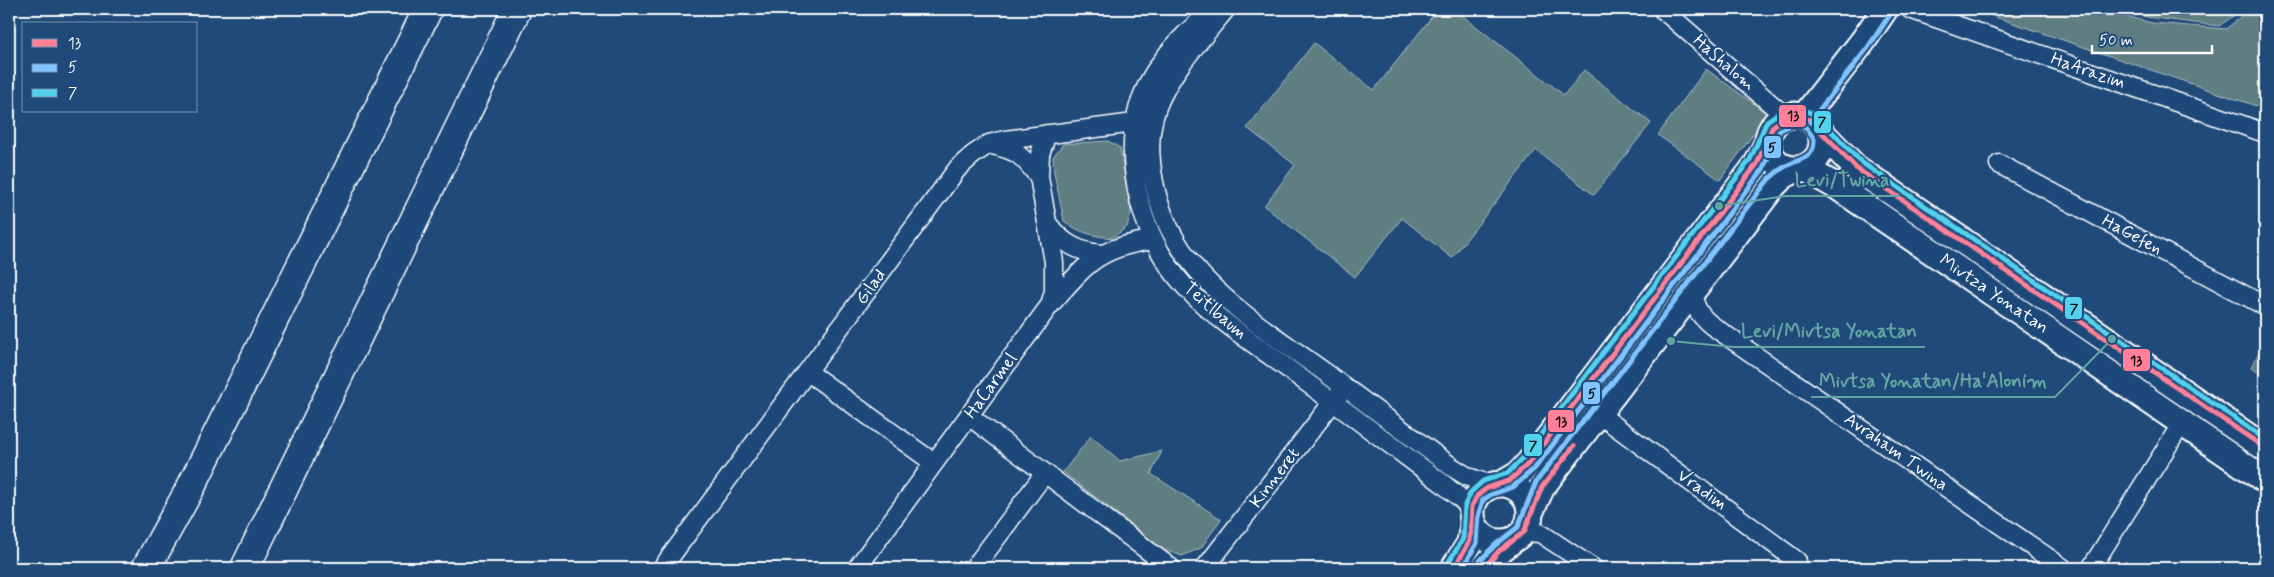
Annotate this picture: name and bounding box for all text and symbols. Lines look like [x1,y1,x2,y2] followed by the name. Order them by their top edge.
[22,22,198,112] legend
[2092,22,2212,54] scale bar
[1688,29,1760,97] street label: HaShalom
[2099,31,2133,51] text: 50 m
[68,34,81,54] text: 13
[2047,47,2129,95] street label: HaArazim
[68,58,77,78] text: 5
[68,84,77,104] text: 7
[1778,104,1807,128] line badge: 13
[1787,107,1799,125] text: 13
[1813,110,1832,134] line badge: 7
[1818,113,1827,131] text: 7
[1763,135,1782,159] line badge: 5
[1768,139,1777,157] text: 5
[1785,162,1899,196] callout: Levi/Twina
[1795,168,1889,193] text: Levi/Twina
[2098,209,2166,261] street label: HaGefen
[1935,248,2053,340] street label: Mivtza Yonatan
[850,264,892,310] street label: Gilad
[1178,277,1252,345] street label: Teitlbaum
[2064,296,2083,320] line badge: 7
[2070,300,2079,318] text: 7
[1733,313,1925,347] callout: Levi/Mivtsa Yonatan
[1741,319,1917,344] text: Levi/Mivtsa Yonatan
[959,348,1023,424] street label: HaCarmel
[2122,348,2151,372] line badge: 13
[2130,352,2142,370] text: 13
[1811,363,2055,397] callout: Mivtsa Yonatan/Ha'Alonim
[1819,369,2047,394] text: Mivtsa Yonatan/Ha'Alonim
[1582,381,1601,405] line badge: 5
[1588,385,1597,403] text: 5
[1839,407,1953,497] street label: Avraham Twina
[1547,409,1575,433] line badge: 13
[1555,413,1567,431] text: 13
[1523,433,1543,457] line badge: 7
[1529,437,1538,455] text: 7
[1244,443,1306,513] street label: Kinneret
[1672,464,1732,516] street label: Vradim

